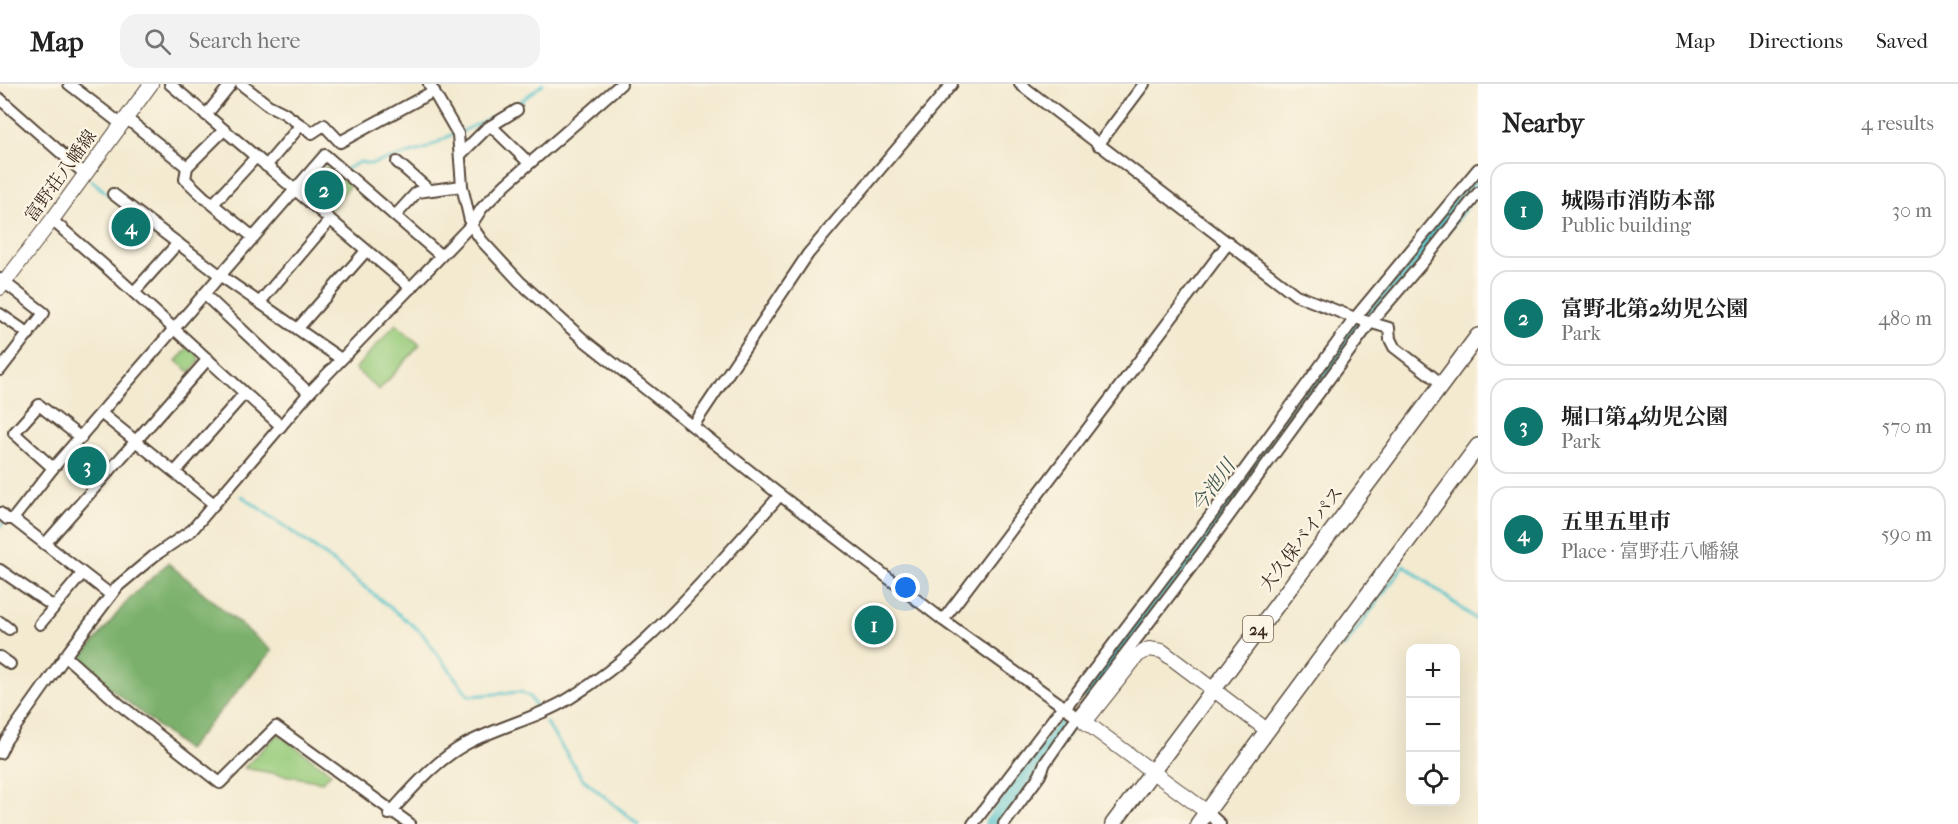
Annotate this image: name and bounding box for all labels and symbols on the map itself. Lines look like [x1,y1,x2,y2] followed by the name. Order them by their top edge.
[21,126,101,226] street label: 富野荘八幡線
[304,168,344,212] pin: 2
[112,204,150,250] pin: 4
[68,444,106,488] pin: 3
[1186,453,1241,517] water label: 今池川
[1256,483,1348,595] street label: 大久保バイパス
[891,573,920,602] your location
[854,602,894,648] pin: 1
[1243,616,1273,642] road number: 24

